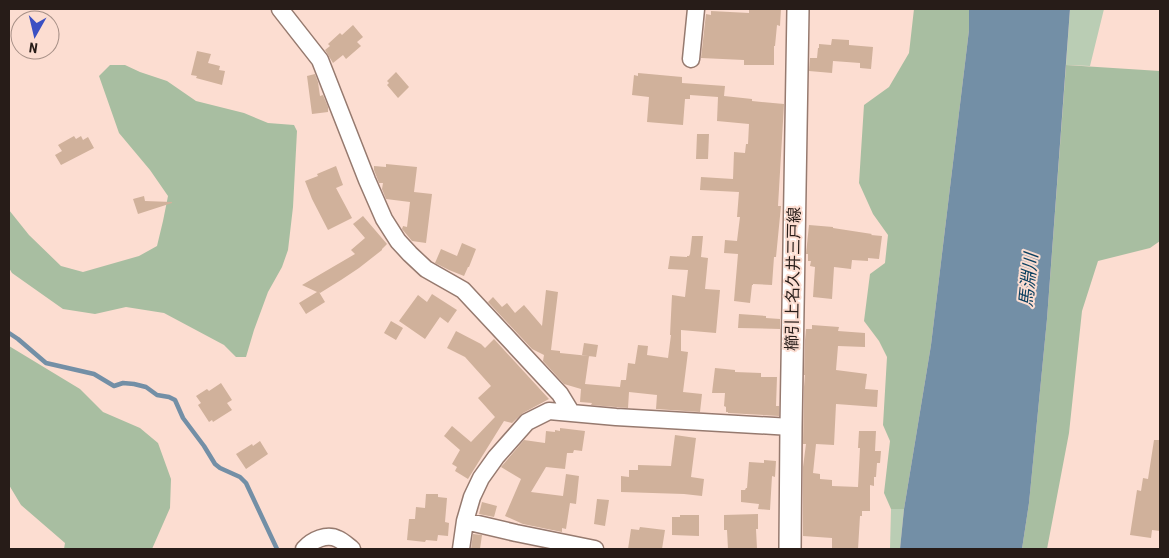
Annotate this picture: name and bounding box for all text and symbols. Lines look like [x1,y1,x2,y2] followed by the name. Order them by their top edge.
[10,10,60,60] north arrow
[28,39,39,56] text: N
[782,207,804,351] street label: 櫛引上名久井三戸線
[1015,250,1041,308] water label: 馬淵川

